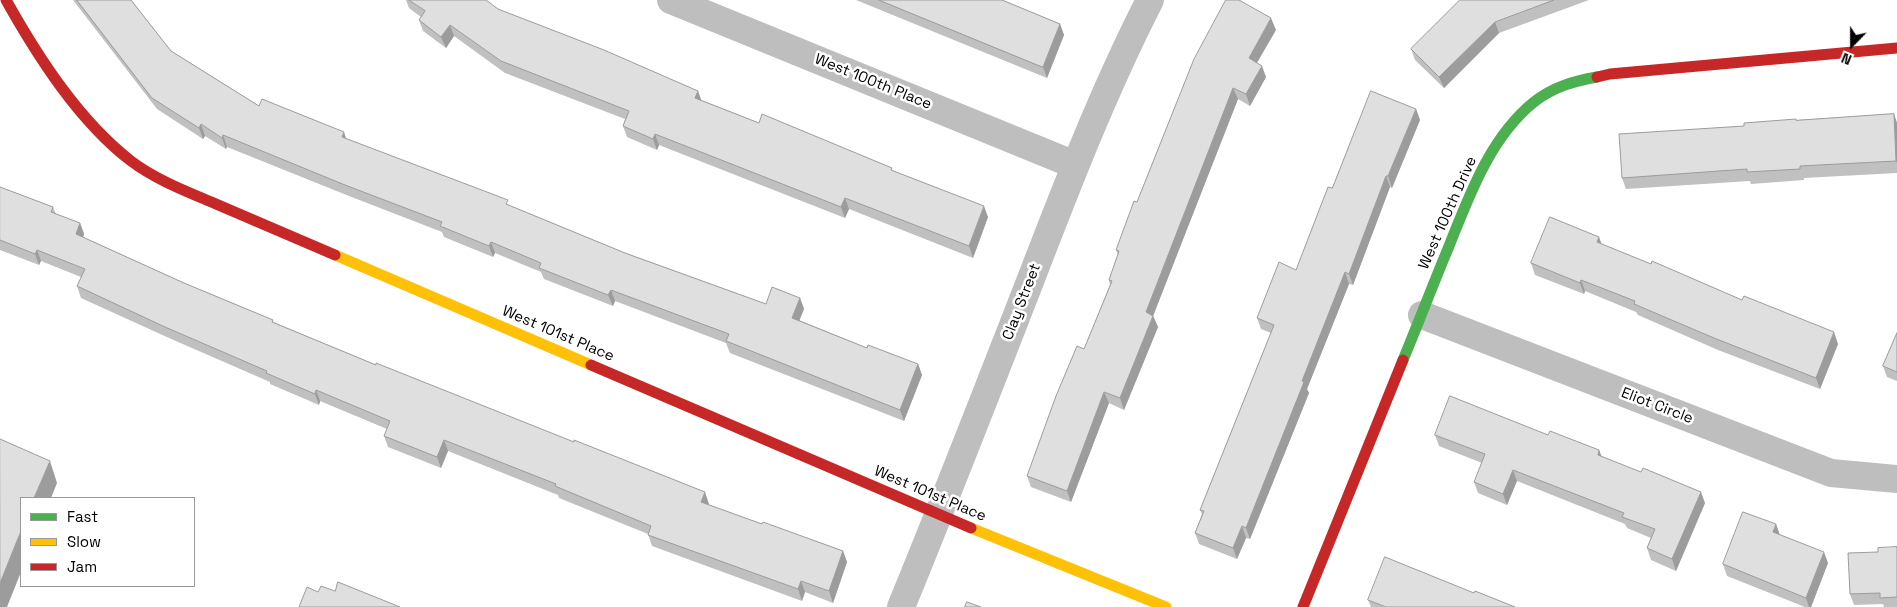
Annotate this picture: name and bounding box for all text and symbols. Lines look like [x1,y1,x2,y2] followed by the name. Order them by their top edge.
[1827,20,1877,70] north arrow
[1839,49,1854,69] text: N
[812,50,934,114] street label: West 100th Place
[1415,154,1481,272] street label: West 100th Drive
[999,261,1045,343] street label: Clay Street
[499,302,617,366] street label: West 101st Place
[1618,384,1696,428] street label: Eliot Circle
[871,462,989,526] street label: West 101st Place
[20,497,195,587] legend
[67,507,98,526] text: Fast
[67,532,101,551] text: Slow
[67,557,97,576] text: Jam

